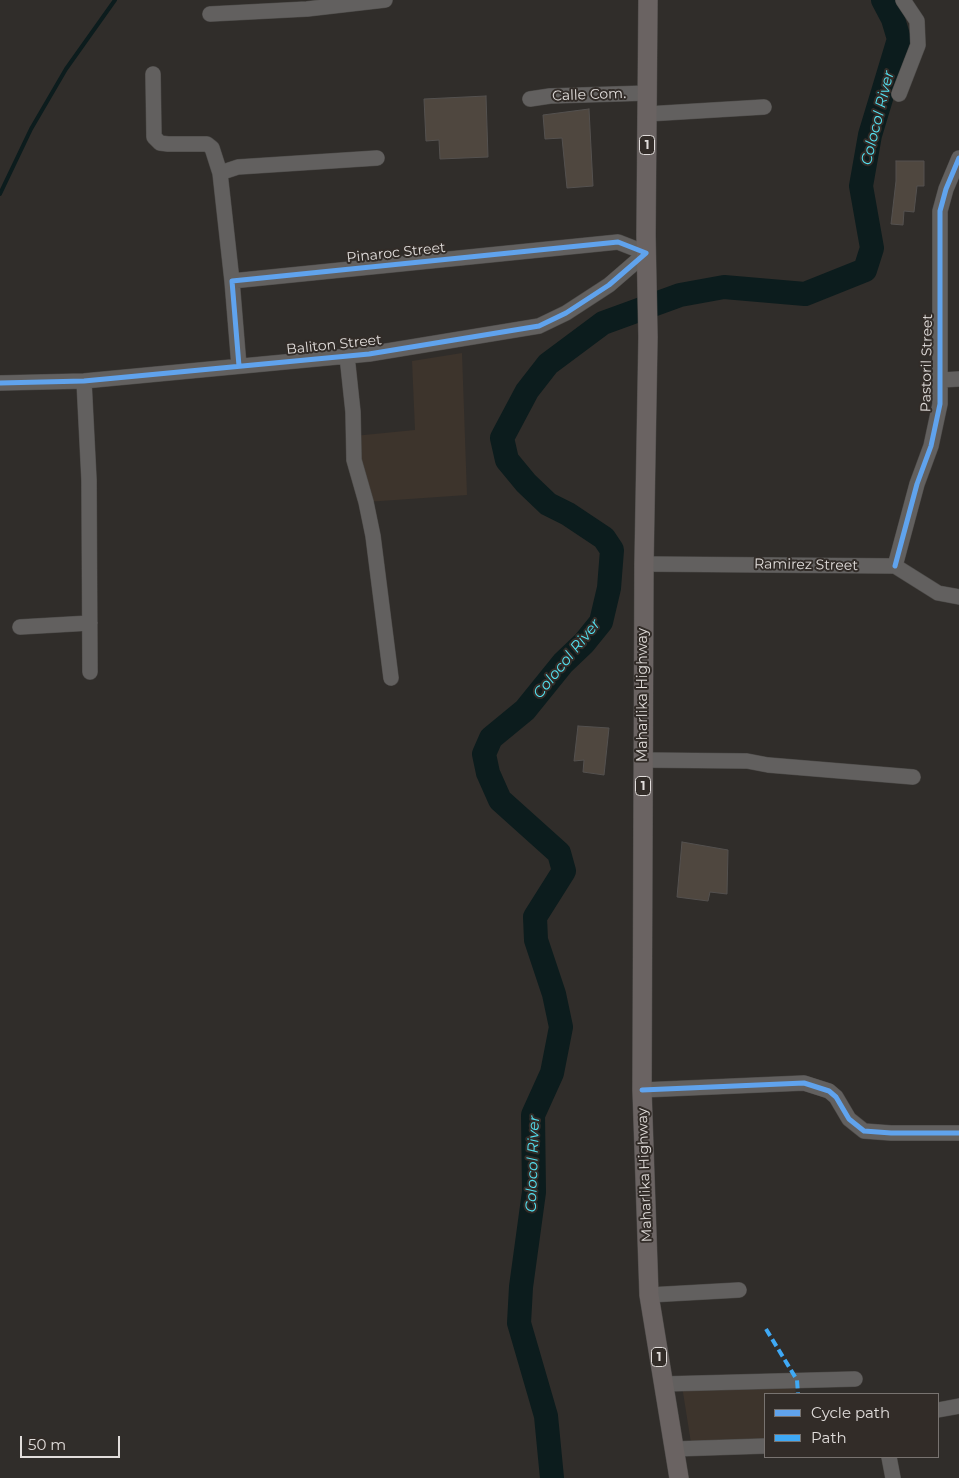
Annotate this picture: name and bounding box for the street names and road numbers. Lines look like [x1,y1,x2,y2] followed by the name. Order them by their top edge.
[552,85,626,105] street label: Calle Com.
[640,136,654,154] road number: 1
[346,239,446,267] street label: Pinaroc Street
[918,314,936,412] street label: Pastoril Street
[285,332,383,358] street label: Baliton Street
[754,556,858,574] street label: Ramirez Street
[635,628,651,762] street label: Maharlika Highway
[636,776,650,796] road number: 1
[634,1108,656,1242] street label: Maharlika Highway
[652,1348,666,1366] road number: 1

